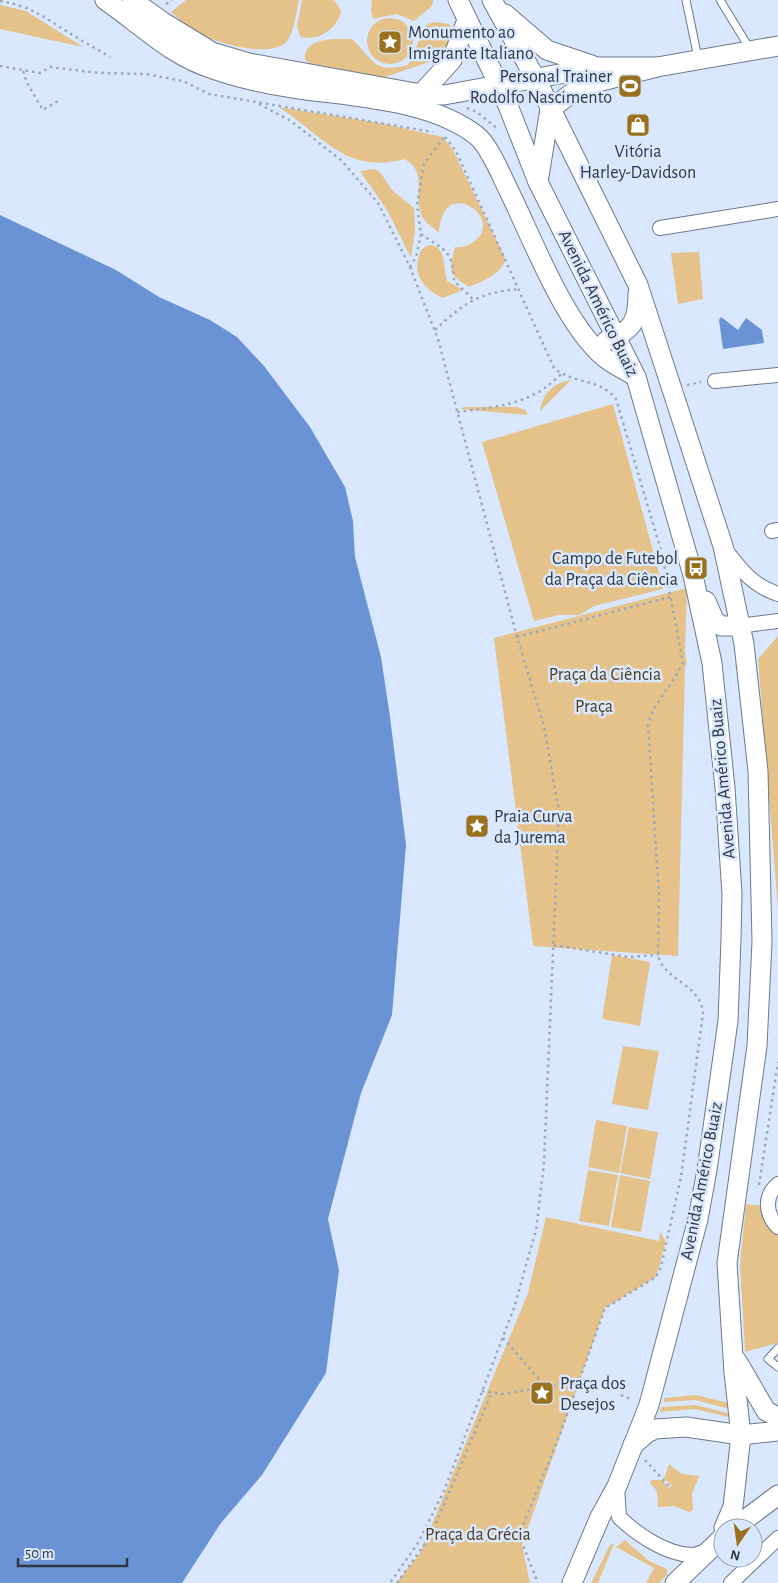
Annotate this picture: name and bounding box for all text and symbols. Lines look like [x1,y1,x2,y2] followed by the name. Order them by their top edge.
[408,24,534,63] place label: Monumento ao Imigrante Italiano
[377,29,403,55] place icon: Monumento ao Imigrante Italiano
[470,68,612,107] place label: Personal Trainer Rodolfo Nascimento
[617,73,643,99] sports icon: Personal Trainer Rodolfo Nascimento
[625,112,651,138] shop icon: Vitória Harley-Davidson
[580,143,696,182] place label: Vitória Harley-Davidson
[555,227,641,380] street label: Avenida Américo Buaiz
[545,550,678,589] place label: Campo de Futebol da Praça da Ciência
[683,555,709,581] bus stop icon: Campo de Futebol da Praça da Ciência
[549,666,661,684] park label: Praça da Ciência
[575,698,613,716] park label: Praça
[707,698,739,860] street label: Avenida Américo Buaiz
[494,808,573,847] place label: Praia Curva da Jurema
[464,813,490,839] place icon: Praia Curva da Jurema
[678,1101,726,1262] street label: Avenida Américo Buaiz
[560,1375,626,1414] place label: Praça dos Desejos
[529,1380,555,1406] place icon: Praça dos Desejos
[713,1518,763,1568] north arrow
[425,1526,531,1544] park label: Praça da Grécia
[18,1536,126,1568] scale bar
[25,1546,54,1561] text: 50 m
[729,1547,742,1563] text: N

